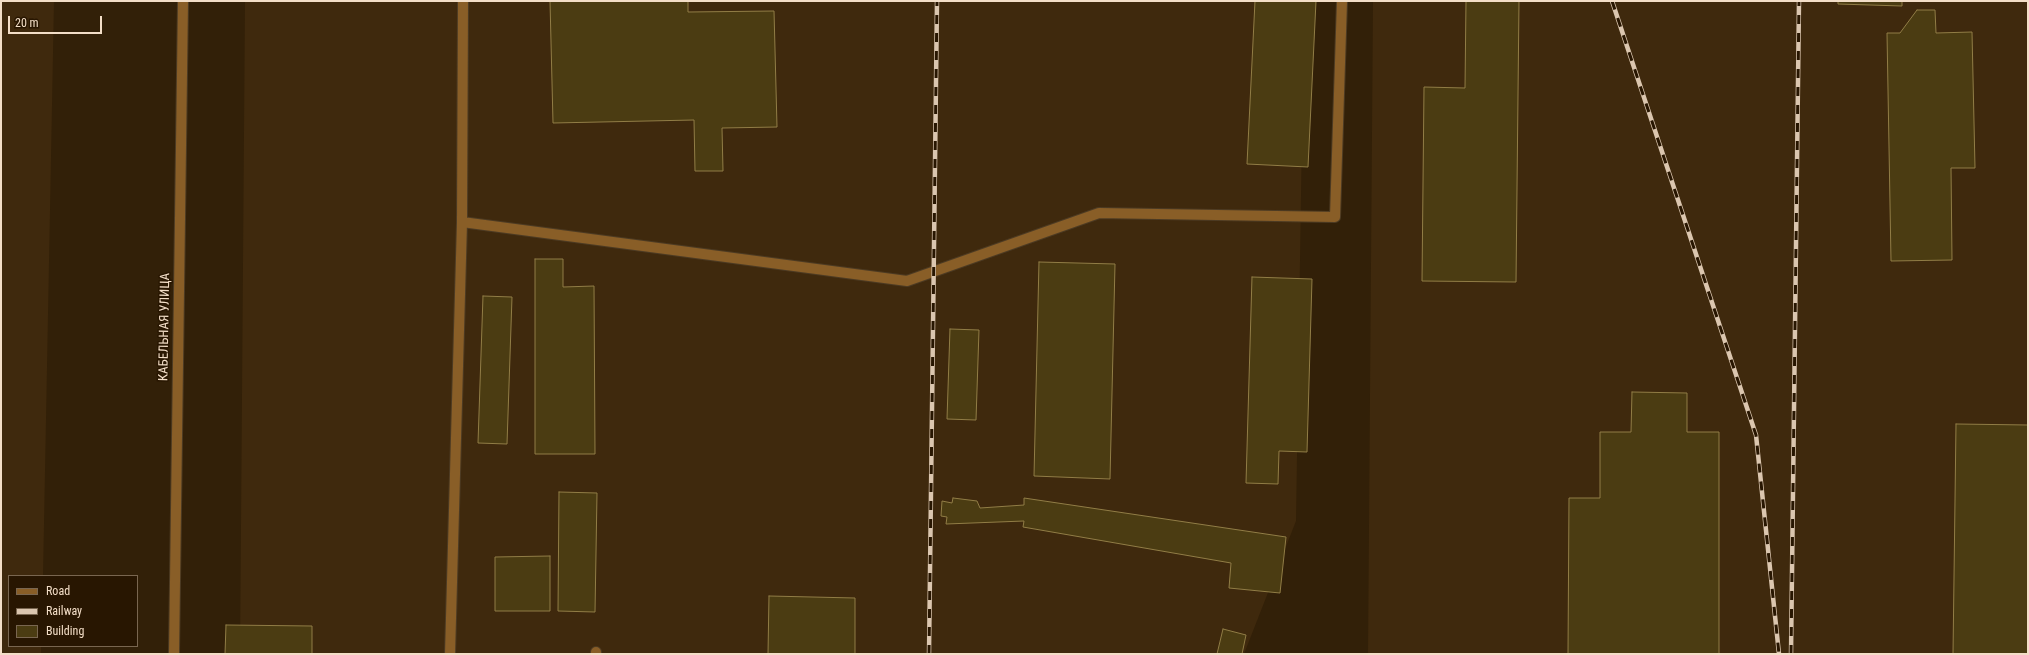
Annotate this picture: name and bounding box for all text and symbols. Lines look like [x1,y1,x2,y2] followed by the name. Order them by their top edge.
[10,8,104,34] scale bar
[15,16,39,30] text: 20 m
[156,273,174,381] street label: КАБЕЛЬНАЯ УЛИЦА
[8,575,138,647] legend
[46,584,70,598] text: Road
[46,604,82,618] text: Railway
[46,624,84,638] text: Building

